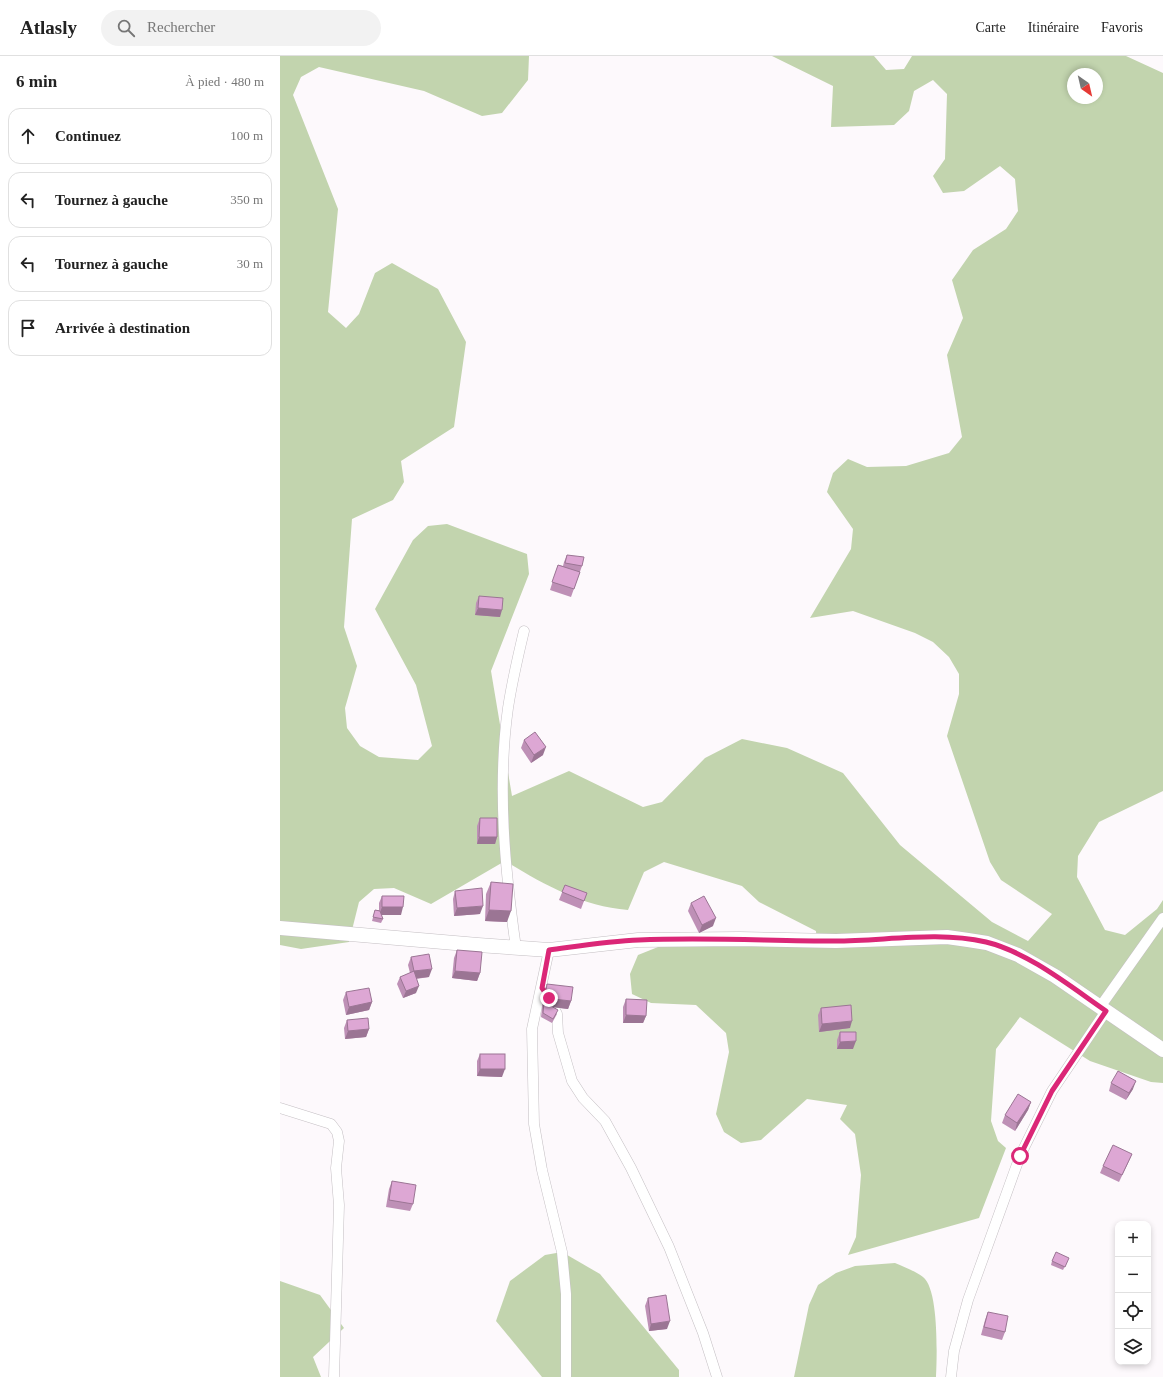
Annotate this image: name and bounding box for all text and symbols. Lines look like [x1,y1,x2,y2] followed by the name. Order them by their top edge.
[101,10,381,46] search box
[20,17,77,38] text: Atlasly
[115,17,137,39] icon: search
[147,19,215,35] text: Rechercher
[975,20,1006,35] text: Carte
[1028,20,1079,35] text: Itinéraire
[1101,20,1143,35] text: Favoris
[1067,68,1103,104] north arrow
[16,72,57,91] text: 6 min
[185,74,264,89] text: À pied · 480 m
[17,125,39,147] icon: ahead
[55,128,121,144] text: Continuez
[230,128,263,143] text: 100 m
[17,189,39,211] icon: left
[55,192,168,208] text: Tournez à gauche
[230,192,263,207] text: 350 m
[17,253,39,275] icon: left
[55,256,168,272] text: Tournez à gauche
[237,256,263,271] text: 30 m
[17,317,39,339] icon: arrive
[55,320,190,336] text: Arrivée à destination
[540,989,558,1007] route end
[1011,1147,1029,1165] route start
[1115,1221,1151,1365] map controls
[1115,1221,1151,1257] button: +
[1115,1257,1151,1293] button: −
[1115,1293,1151,1329] button: locate
[1115,1329,1151,1365] button: layers

